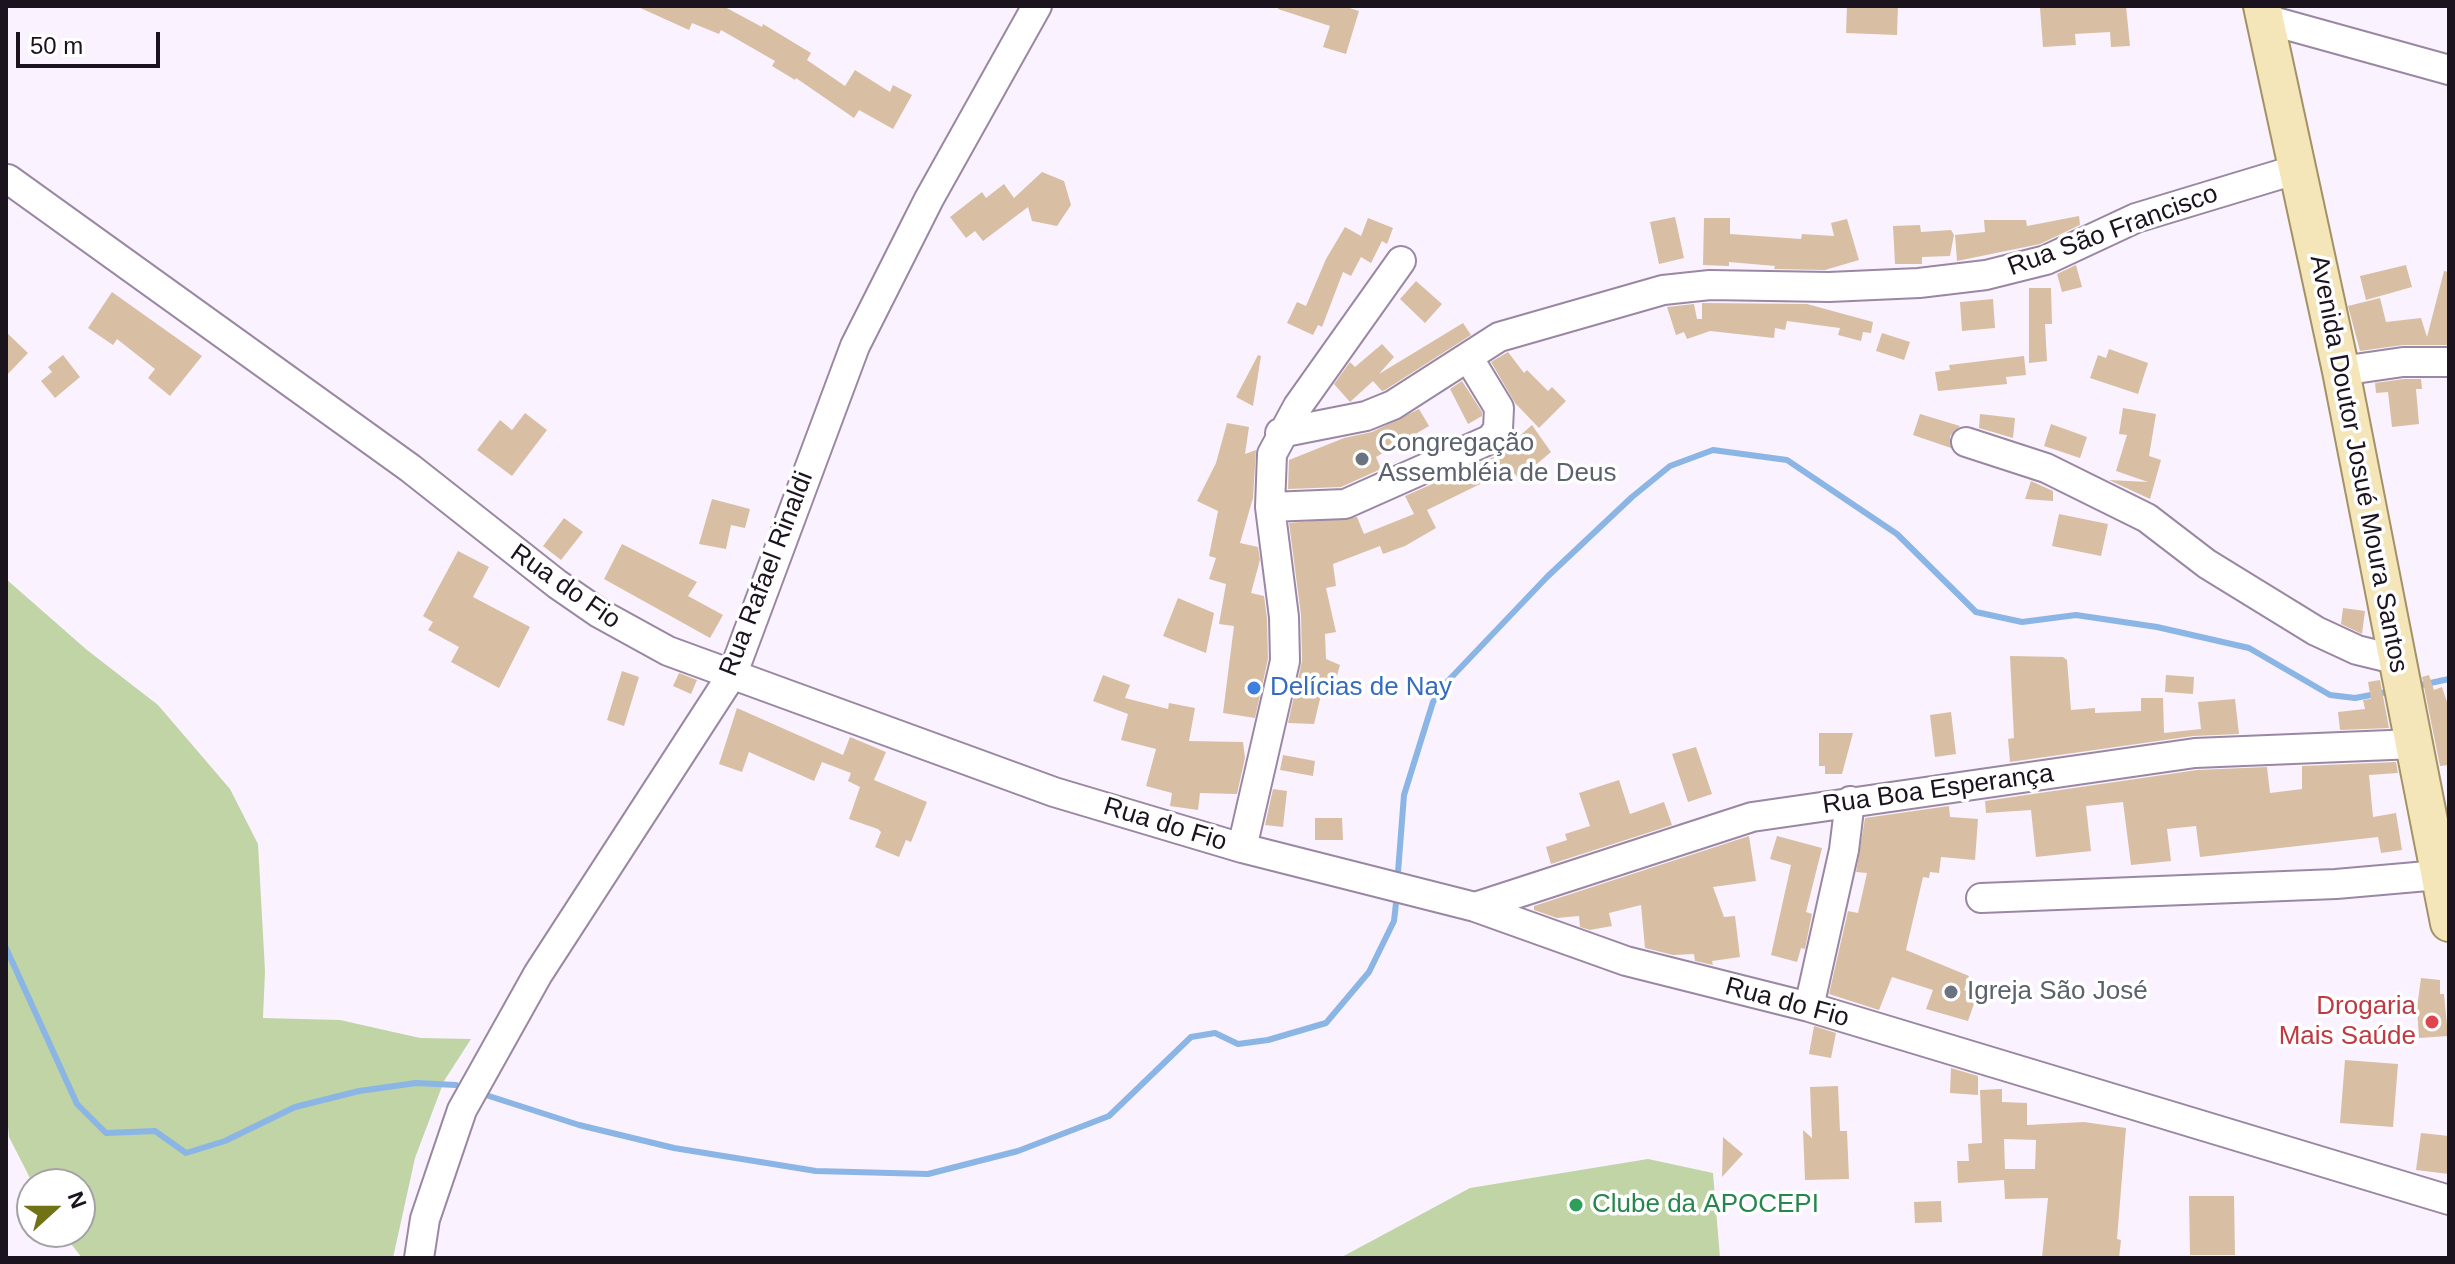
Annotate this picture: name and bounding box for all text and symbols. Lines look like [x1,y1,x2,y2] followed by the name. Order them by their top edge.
[20,16,164,66] scale bar
[30,32,83,59] text: 50 m
[2004,179,2222,283] street label: Rua São Francisco
[2302,253,2414,675] street label: Avenida Doutor Josué Moura Santos
[1378,428,1616,490] place label: Congregação Assembléia de Deus
[1353,450,1371,468] marker: Congregação Assembléia de Deus
[714,467,820,681] street label: Rua Rafael Rinaldi
[504,538,626,636] street label: Rua do Fio
[1270,672,1452,704] place label: Delícias de Nay
[1245,679,1263,697] marker: Delícias de Nay
[1821,758,2055,822] street label: Rua Boa Esperança
[1100,791,1230,859] street label: Rua do Fio
[1722,971,1852,1035] street label: Rua do Fio
[1967,976,2148,1008] place label: Igreja São José
[1942,983,1960,1001] marker: Igreja São José
[2279,991,2416,1052] place label: Drogaria Mais Saúde
[2423,1013,2441,1031] marker: Drogaria Mais Saúde
[16,1168,96,1248] north arrow
[62,1188,92,1212] text: N
[1592,1189,1819,1221] place label: Clube da APOCEPI
[1567,1196,1585,1214] marker: Clube da APOCEPI

